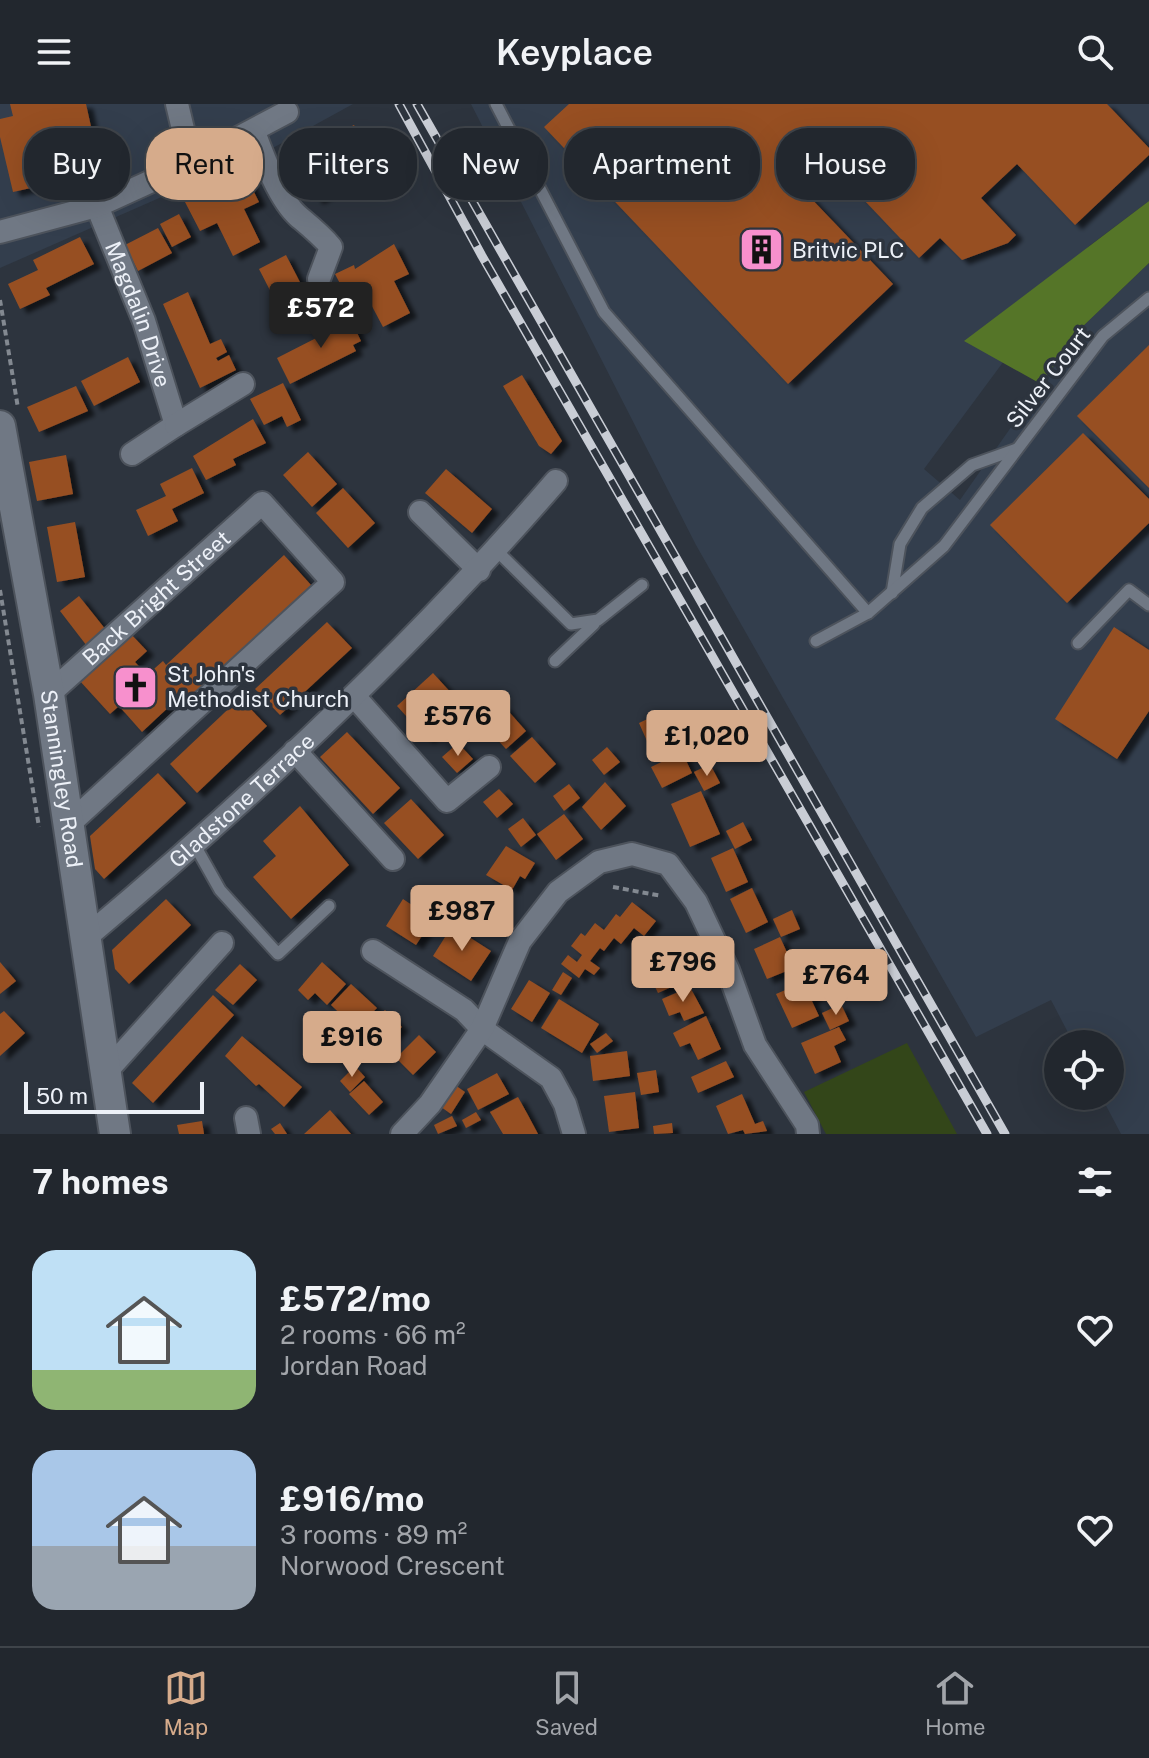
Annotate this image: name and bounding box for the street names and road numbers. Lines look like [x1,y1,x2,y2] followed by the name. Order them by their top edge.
[100,238,177,390] street label: Magdalin Drive
[1000,321,1096,433] street label: Silver Court
[77,525,235,671] street label: Back Bright Street
[35,688,88,870] street label: Stanningley Road
[164,728,320,873] street label: Gladstone Terrace

